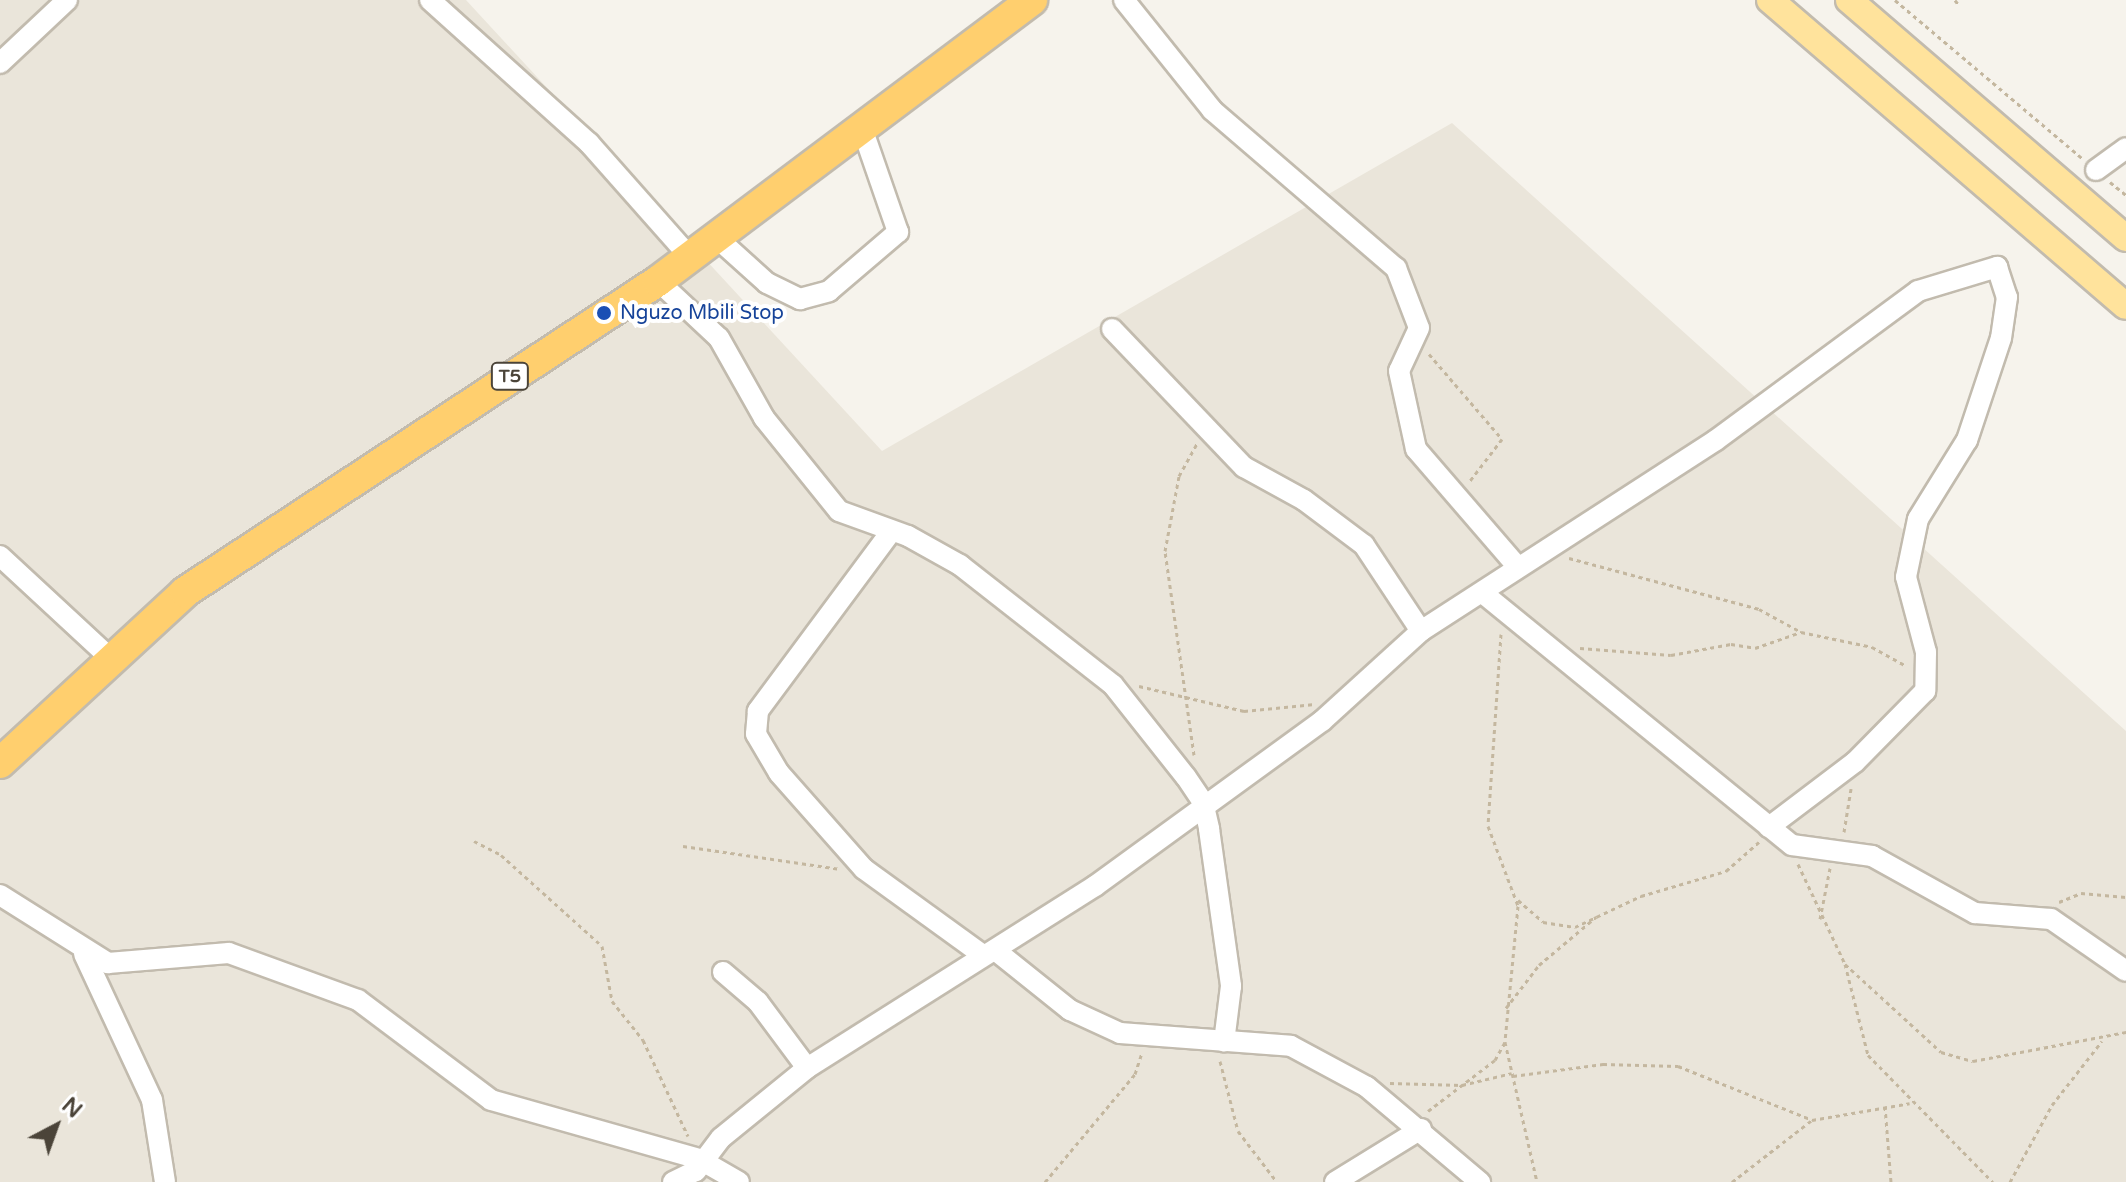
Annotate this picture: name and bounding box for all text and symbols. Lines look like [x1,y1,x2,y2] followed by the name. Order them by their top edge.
[620,301,784,325] place label: Nguzo Mbili Stop
[595,304,613,322] marker: Nguzo Mbili Stop
[490,362,530,390] road number: T5
[16,1086,96,1166] north arrow
[57,1092,87,1123] text: N

